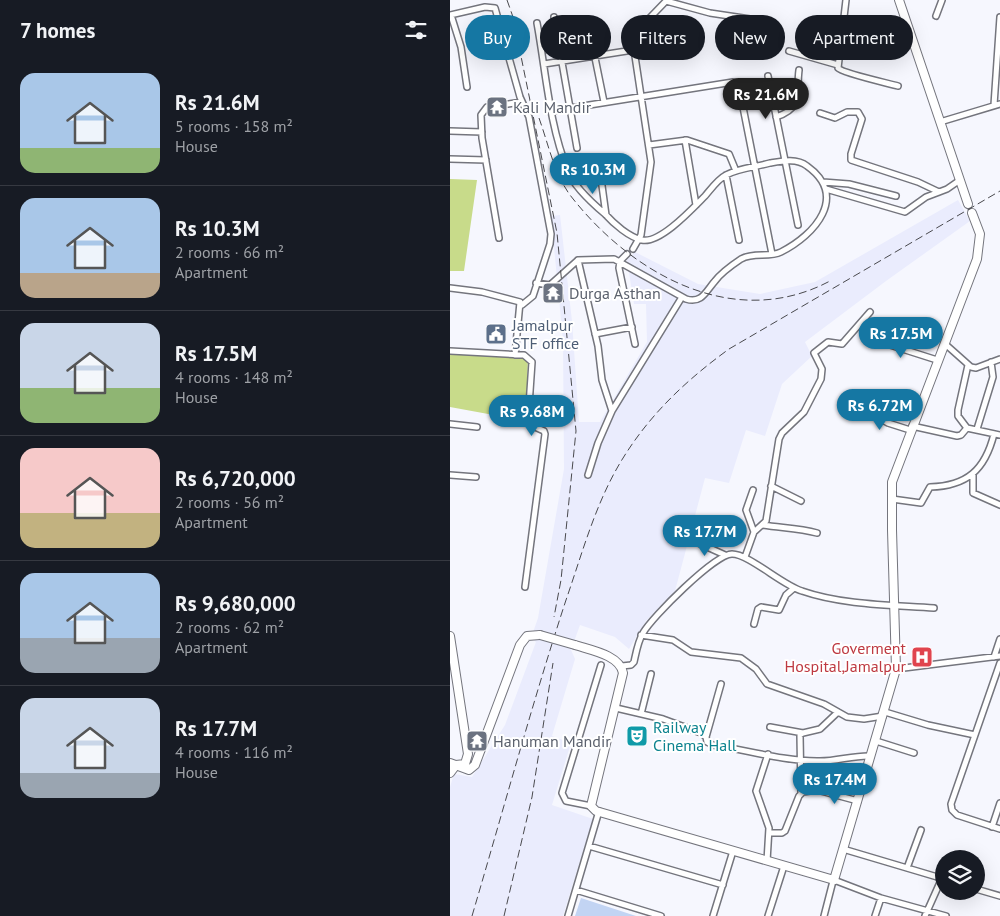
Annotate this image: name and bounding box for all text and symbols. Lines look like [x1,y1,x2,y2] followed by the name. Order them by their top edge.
[465,15,530,60] chip: Buy
[540,15,611,60] chip: Rent
[621,15,705,60] chip: Filters
[715,15,785,60] chip: New
[795,15,913,60] chip: Apartment
[402,16,430,44] icon: filters
[20,17,95,44] text: 7 homes
[714,78,818,120] pin: Rs 21.6M
[734,84,798,104] text: Rs 21.6M
[175,89,260,116] text: Rs 21.6M
[60,93,120,153] icon: home
[485,95,509,119] temple icon: Kali Mandir
[513,97,592,117] place label: Kali Mandir
[175,116,293,136] text: 5 rooms · 158 m²
[175,136,218,156] text: House
[541,152,645,195] pin: Rs 10.3M
[561,159,625,179] text: Rs 10.3M
[175,215,260,242] text: Rs 10.3M
[60,218,120,278] icon: home
[175,242,284,262] text: 2 rooms · 66 m²
[175,262,248,282] text: Apartment
[541,281,565,305] temple icon: Durga Asthan
[569,283,661,303] place label: Durga Asthan
[511,315,579,353] place label: Jamalpur STF office
[849,316,953,359] pin: Rs 17.5M
[484,322,508,346] public building icon: Jamalpur STF office
[870,323,932,343] text: Rs 17.5M
[175,340,257,367] text: Rs 17.5M
[60,343,120,403] icon: home
[175,367,293,387] text: 4 rooms · 148 m²
[175,387,218,407] text: House
[828,388,932,431] pin: Rs 6.72M
[480,394,584,437] pin: Rs 9.68M
[848,395,912,415] text: Rs 6.72M
[500,401,564,421] text: Rs 9.68M
[175,465,296,492] text: Rs 6,720,000
[60,468,120,528] icon: home
[175,492,284,512] text: 2 rooms · 56 m²
[175,512,248,532] text: Apartment
[653,514,757,557] pin: Rs 17.7M
[674,521,736,541] text: Rs 17.7M
[175,590,296,617] text: Rs 9,680,000
[60,593,120,653] icon: home
[175,617,284,637] text: 2 rooms · 62 m²
[175,637,248,657] text: Apartment
[784,638,907,676] place label: Goverment Hospital,Jamalpur
[910,645,934,669] hospital icon: Goverment Hospital,Jamalpur
[175,715,257,742] text: Rs 17.7M
[653,717,737,755] place label: Railway Cinema Hall
[60,718,120,778] icon: home
[625,724,649,748] theatre icon: Railway Cinema Hall
[465,729,489,753] temple icon: Hanuman Mandir
[493,731,611,751] place label: Hanuman Mandir
[175,742,293,762] text: 4 rooms · 116 m²
[175,762,218,782] text: House
[783,762,887,805] pin: Rs 17.4M
[804,769,866,789] text: Rs 17.4M
[935,850,985,900] map controls
[935,850,985,900] button: layers

